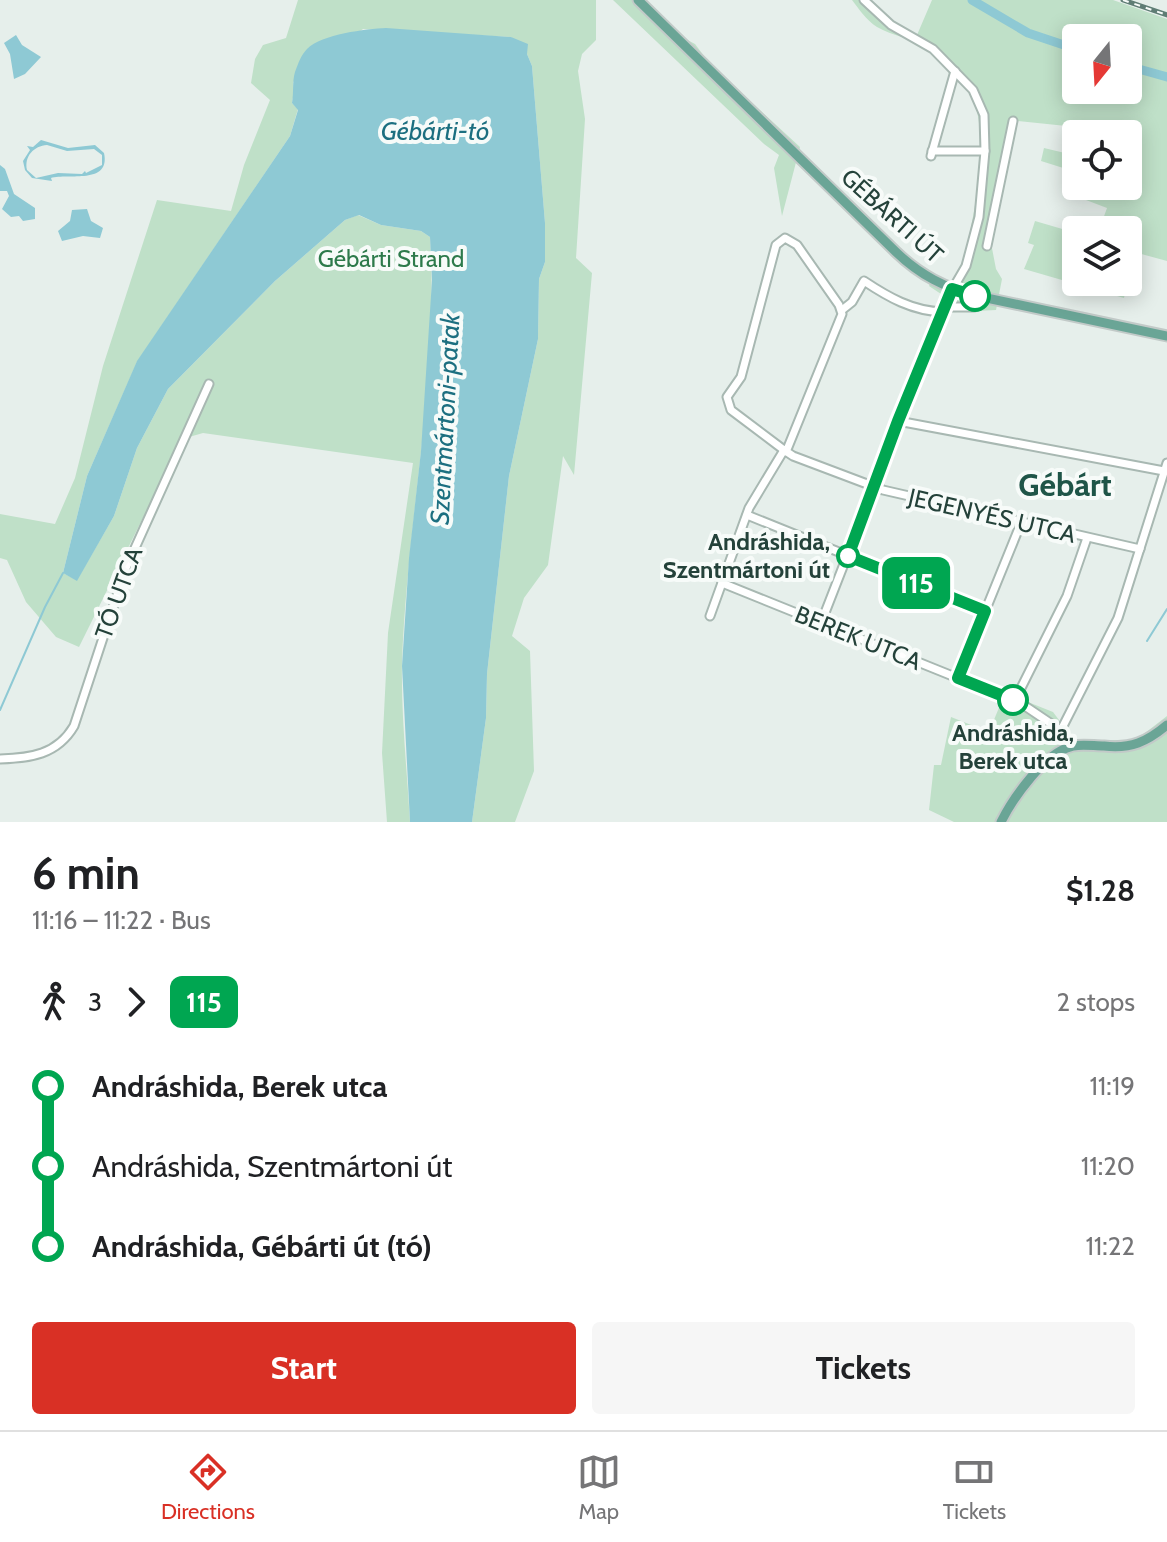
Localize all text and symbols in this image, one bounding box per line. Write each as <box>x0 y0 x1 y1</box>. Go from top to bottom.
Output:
north arrow <box>1062 24 1142 104</box>
map controls <box>1062 24 1142 296</box>
water label: Gébárti-tó <box>381 115 489 147</box>
button: locate <box>1062 120 1142 200</box>
street label: GÉBÁRTI ÚT <box>835 162 949 269</box>
button: layers <box>1062 216 1142 296</box>
park label: Gébárti Strand <box>318 244 464 273</box>
unlabelled marker <box>960 281 990 311</box>
water label: Szentmártoni-patak <box>423 312 467 526</box>
district label: Gébárt <box>1018 465 1112 504</box>
street label: JEGENYÉS UTCA <box>905 482 1079 549</box>
place label: Andráshida, Szentmártoni út <box>663 527 830 584</box>
street label: TÓ UTCA <box>89 543 149 643</box>
marker: Andráshida, Szentmártoni út <box>837 545 859 567</box>
line badge: 115 <box>870 557 962 609</box>
text: 115 <box>898 566 934 600</box>
street label: BEREK UTCA <box>791 599 926 676</box>
marker: Andráshida, Berek utca <box>998 685 1028 715</box>
place label: Andráshida, Berek utca <box>952 718 1074 775</box>
text: 6 min <box>32 847 140 900</box>
text: $1.28 <box>1066 872 1135 909</box>
text: 11:16 – 11:22 · Bus <box>32 904 211 936</box>
icon: walk <box>32 980 76 1024</box>
icon: forward <box>114 980 158 1024</box>
text: 115 <box>186 985 222 1019</box>
text: 3 <box>88 986 102 1018</box>
text: 2 stops <box>1057 986 1135 1018</box>
text: Andráshida, Berek utca <box>92 1068 387 1105</box>
text: 11:19 <box>1089 1070 1135 1102</box>
text: Andráshida, Szentmártoni út <box>92 1148 452 1185</box>
text: 11:20 <box>1081 1150 1135 1182</box>
text: Andráshida, Gébárti út (tó) <box>92 1228 432 1265</box>
text: 11:22 <box>1085 1230 1135 1262</box>
button: Start <box>32 1322 576 1414</box>
button: Tickets <box>592 1322 1135 1414</box>
tab: Directions <box>161 1450 255 1525</box>
tab: Map <box>577 1450 621 1525</box>
tab: Tickets <box>943 1450 1006 1525</box>

